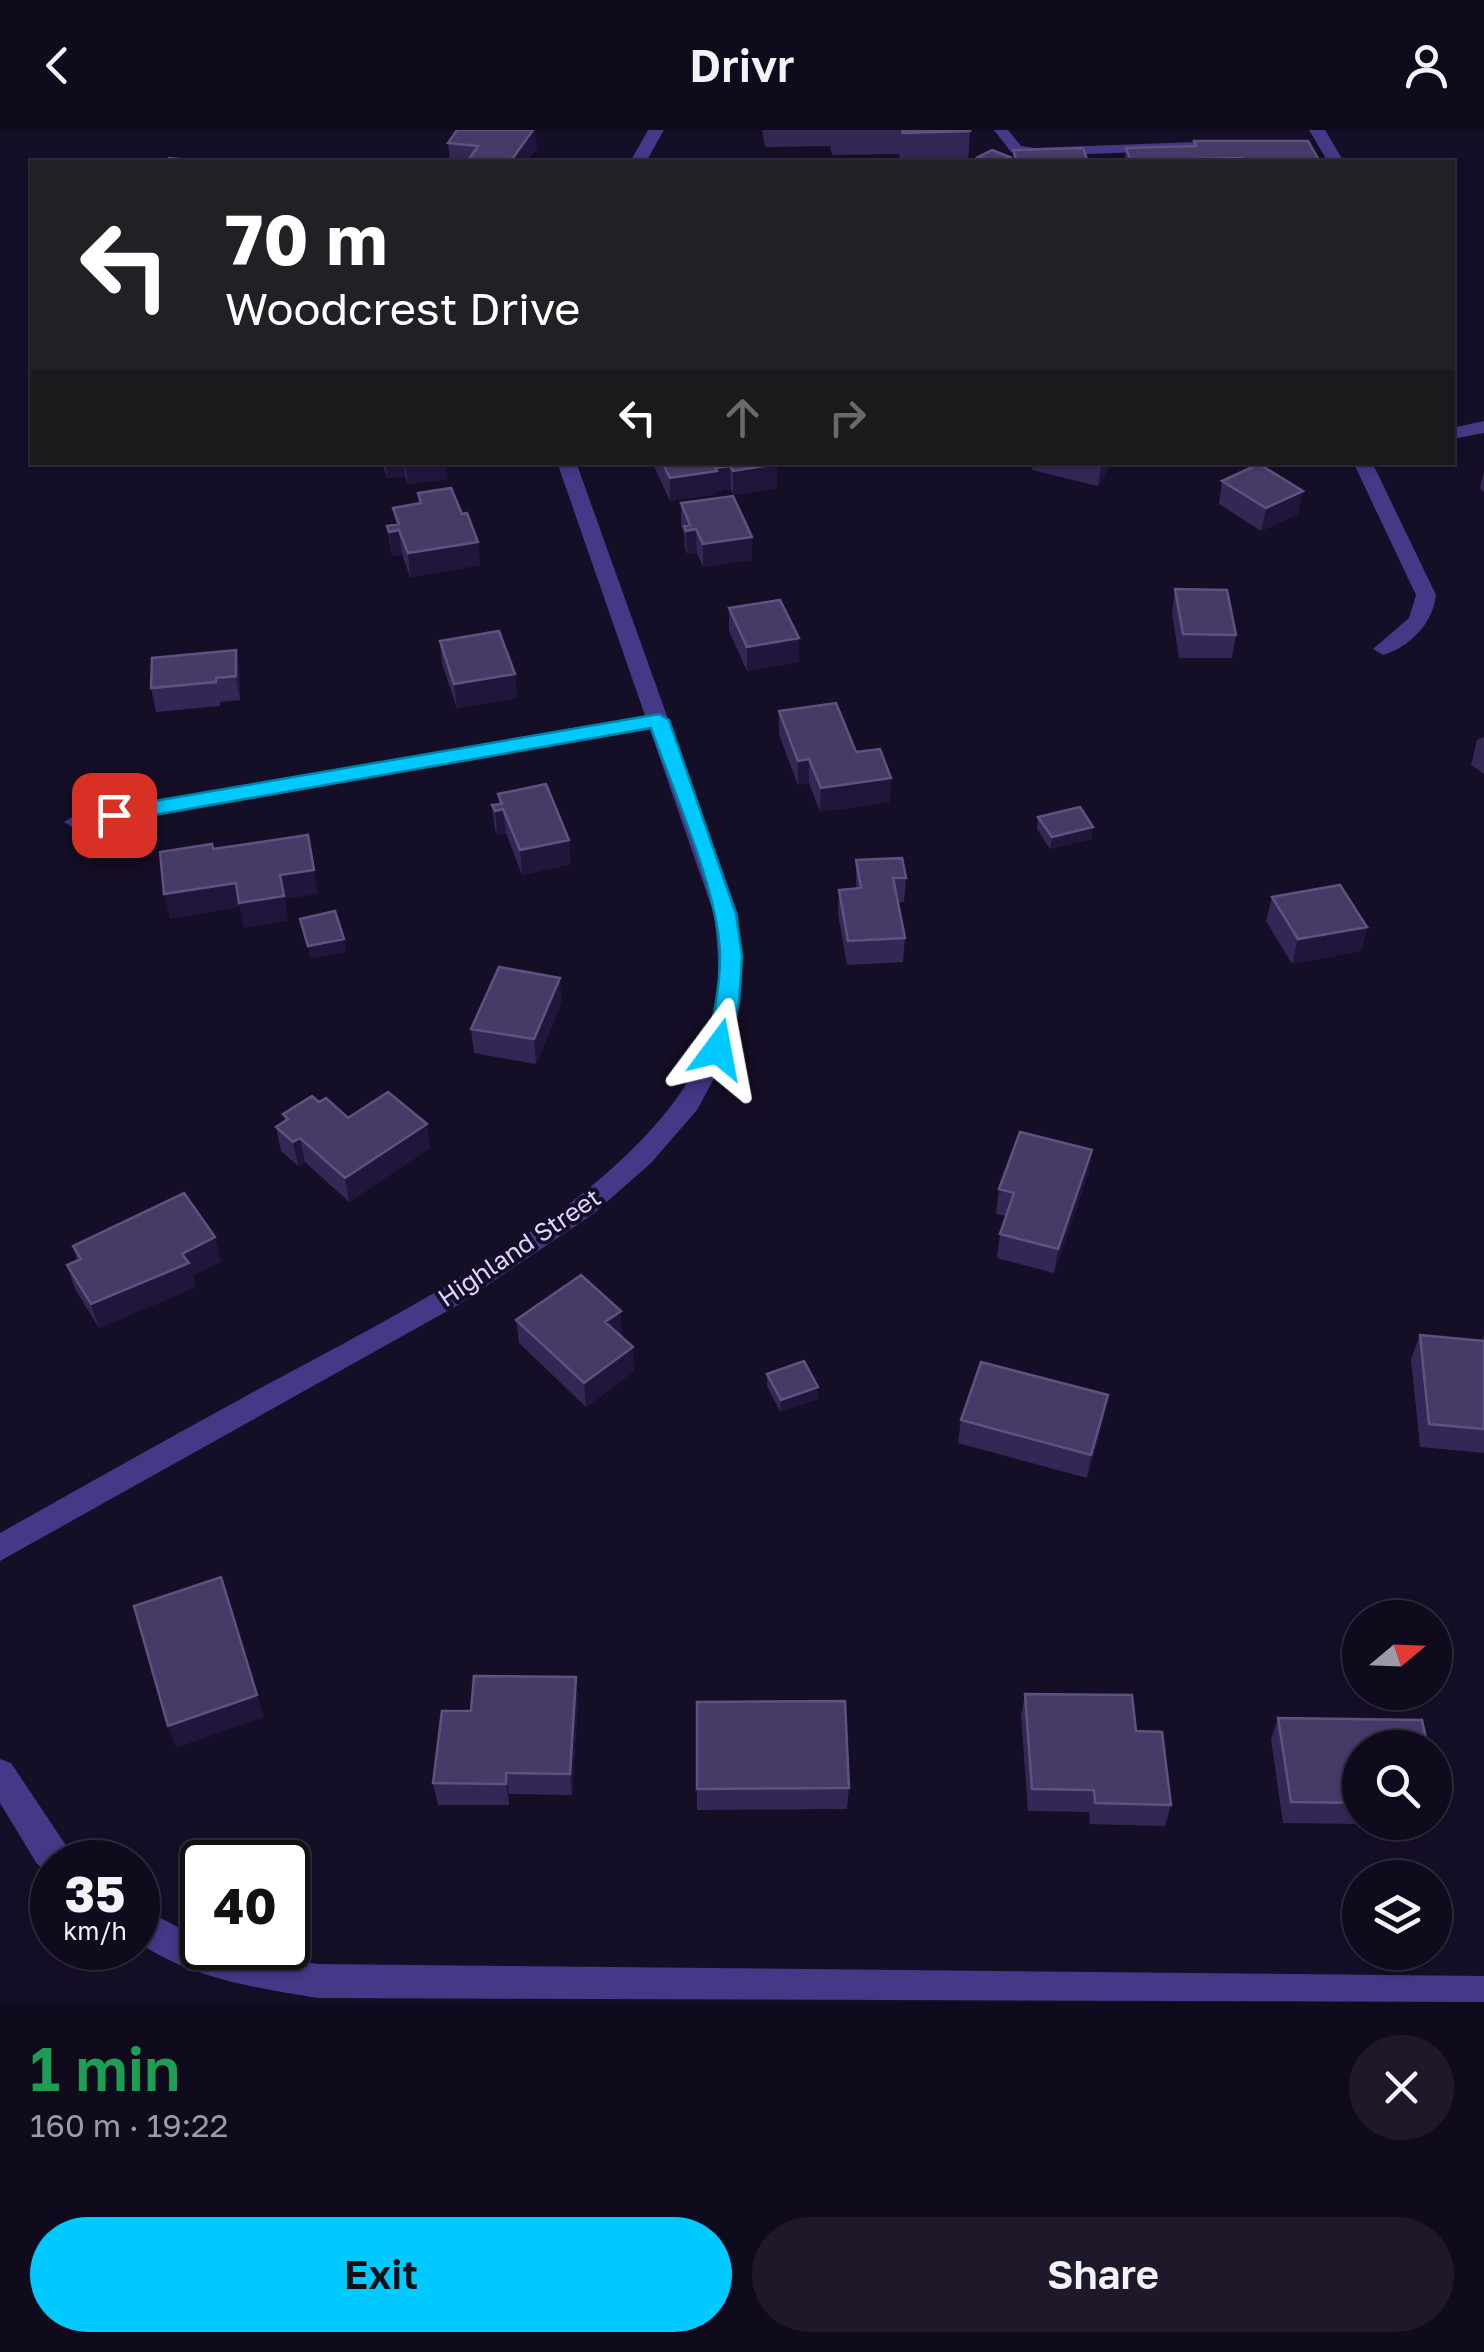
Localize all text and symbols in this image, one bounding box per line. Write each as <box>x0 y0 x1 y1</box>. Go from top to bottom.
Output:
icon: back <box>30 38 85 93</box>
text: Drivr <box>689 38 795 92</box>
icon: person <box>1399 38 1454 93</box>
text: 70 m <box>225 196 387 280</box>
icon: left <box>60 200 190 330</box>
text: Woodcrest Drive <box>225 281 580 335</box>
icon: left <box>610 390 665 445</box>
icon: ahead <box>715 390 770 445</box>
icon: right <box>820 390 875 445</box>
pin <box>72 773 157 858</box>
icon: arrive <box>87 788 142 843</box>
position arrow <box>666 997 770 1101</box>
street label: Highland Street <box>432 1181 606 1313</box>
north arrow <box>1342 1600 1452 1710</box>
map controls <box>1342 1600 1452 1970</box>
button: search <box>1342 1730 1452 1840</box>
speed limit sign: 40 <box>180 1840 310 1970</box>
button: layers <box>1342 1860 1452 1970</box>
text: 35 <box>64 1863 125 1923</box>
text: km/h <box>63 1915 127 1946</box>
text: 1 min <box>30 2032 180 2104</box>
button: close <box>1349 2035 1454 2140</box>
text: 160 m · 19:22 <box>30 2106 228 2144</box>
button: Exit <box>30 2217 732 2332</box>
button: Share <box>752 2217 1454 2332</box>

